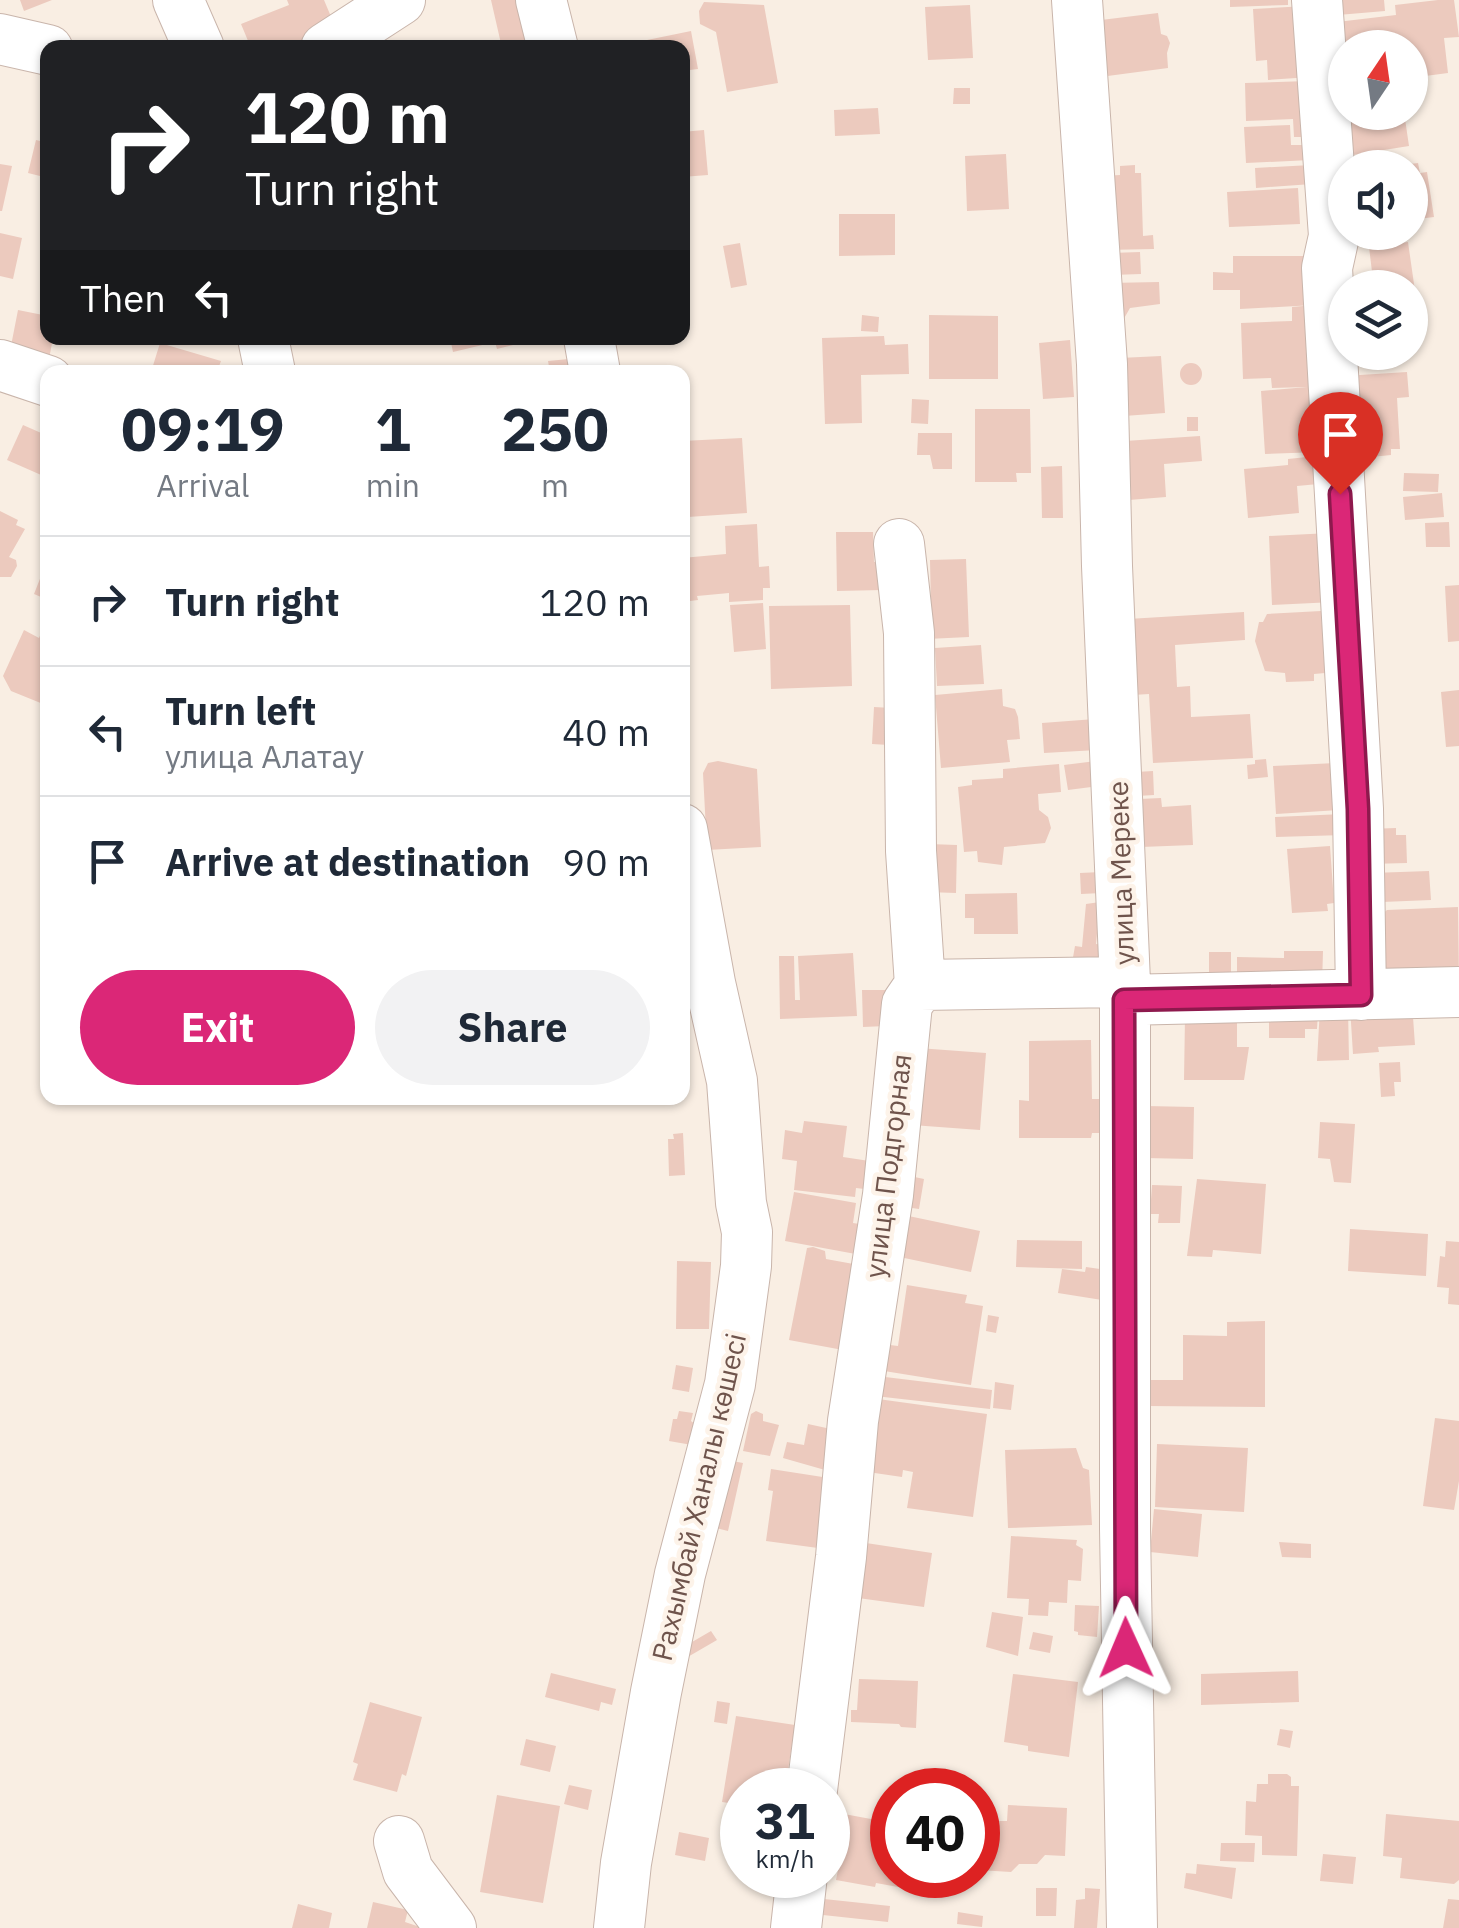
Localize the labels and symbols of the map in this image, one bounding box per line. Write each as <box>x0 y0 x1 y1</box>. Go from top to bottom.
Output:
north arrow <box>1328 30 1428 130</box>
pin <box>1298 392 1383 495</box>
street label: улица Мереке <box>1099 780 1142 966</box>
street label: улица Подгорная <box>855 1052 920 1280</box>
street label: Рахымбай Ханалы көшесі <box>643 1329 754 1664</box>
position arrow <box>1074 1596 1178 1700</box>
speed limit sign: 40 <box>870 1768 1000 1898</box>

